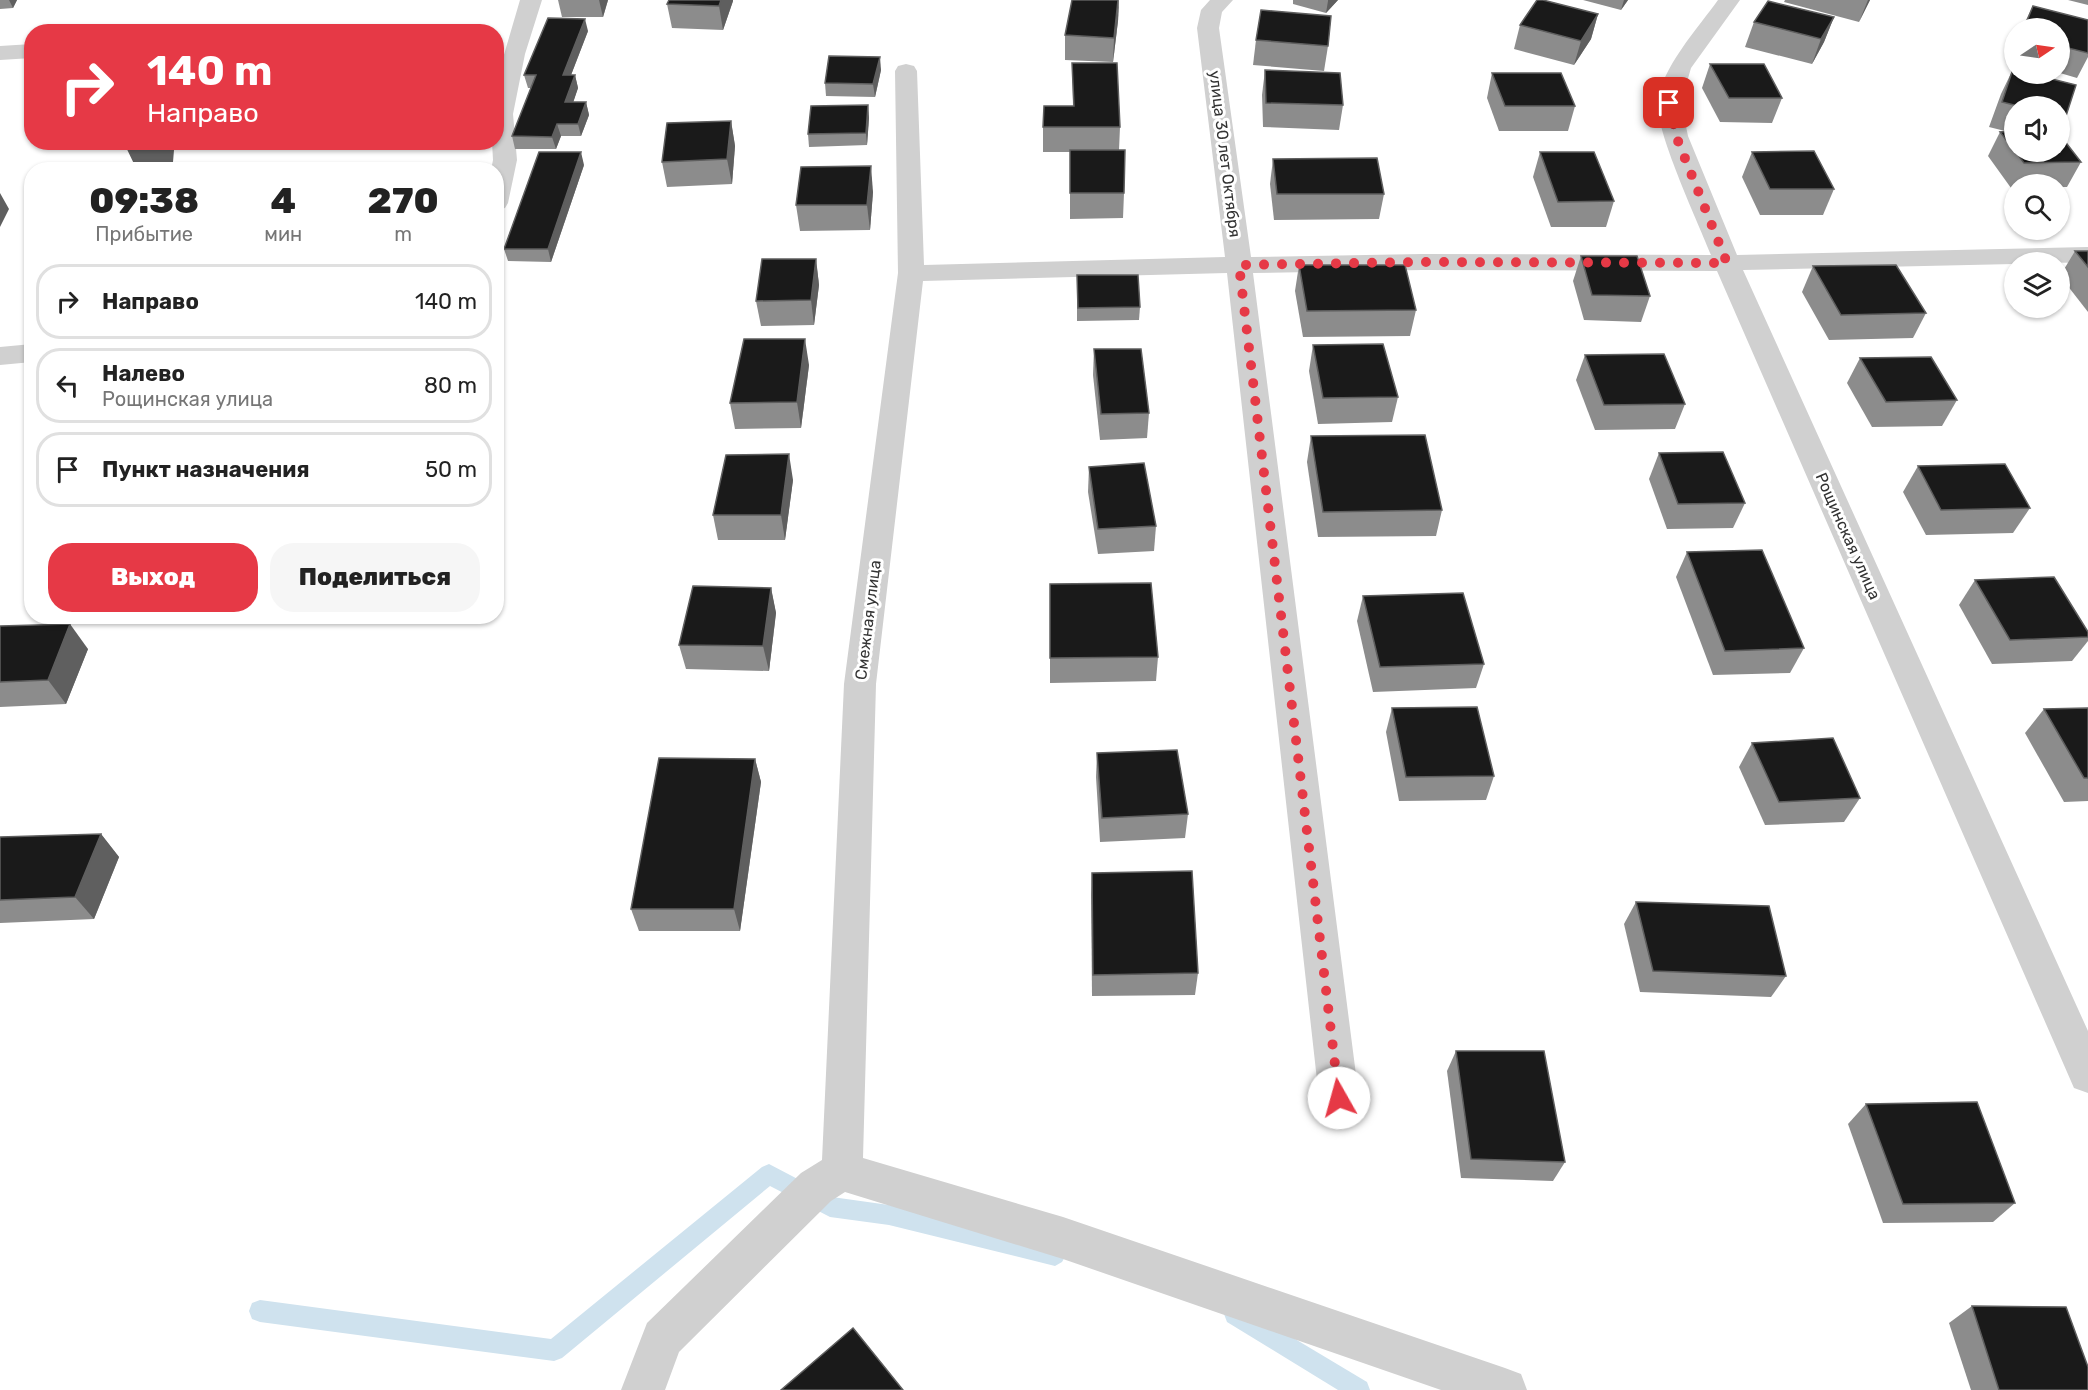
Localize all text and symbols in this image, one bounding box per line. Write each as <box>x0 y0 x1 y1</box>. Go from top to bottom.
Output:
north arrow <box>2004 18 2070 84</box>
map controls <box>2004 18 2070 318</box>
text: 140 m <box>147 46 273 96</box>
icon: right <box>48 48 126 126</box>
street label: улица 30 лет Октября <box>1205 70 1245 238</box>
pin <box>1643 77 1694 128</box>
icon: arrive <box>1652 86 1685 119</box>
button: sound <box>2004 96 2070 162</box>
text: Направо <box>147 97 259 129</box>
button: search <box>2004 174 2070 240</box>
text: 09:38 <box>89 179 199 222</box>
text: 4 <box>270 179 296 222</box>
text: 270 <box>368 179 439 222</box>
text: Прибытие <box>95 222 193 246</box>
text: мин <box>264 222 302 246</box>
text: m <box>394 222 412 246</box>
button: layers <box>2004 252 2070 318</box>
icon: right <box>51 285 84 318</box>
text: Направо <box>102 288 199 315</box>
text: 140 m <box>415 288 477 315</box>
text: Налево <box>102 360 185 387</box>
icon: left <box>51 369 84 402</box>
text: 80 m <box>424 372 477 399</box>
text: Рощинская улица <box>102 387 273 411</box>
icon: arrive <box>51 453 84 486</box>
text: Пункт назначения <box>102 456 310 483</box>
text: 50 m <box>425 456 477 483</box>
street label: Рощинская улица <box>1811 470 1885 602</box>
button: Выход <box>48 543 258 612</box>
button: Поделиться <box>270 543 480 612</box>
street label: Смежная улица <box>851 559 885 681</box>
position arrow <box>1307 1066 1371 1130</box>

